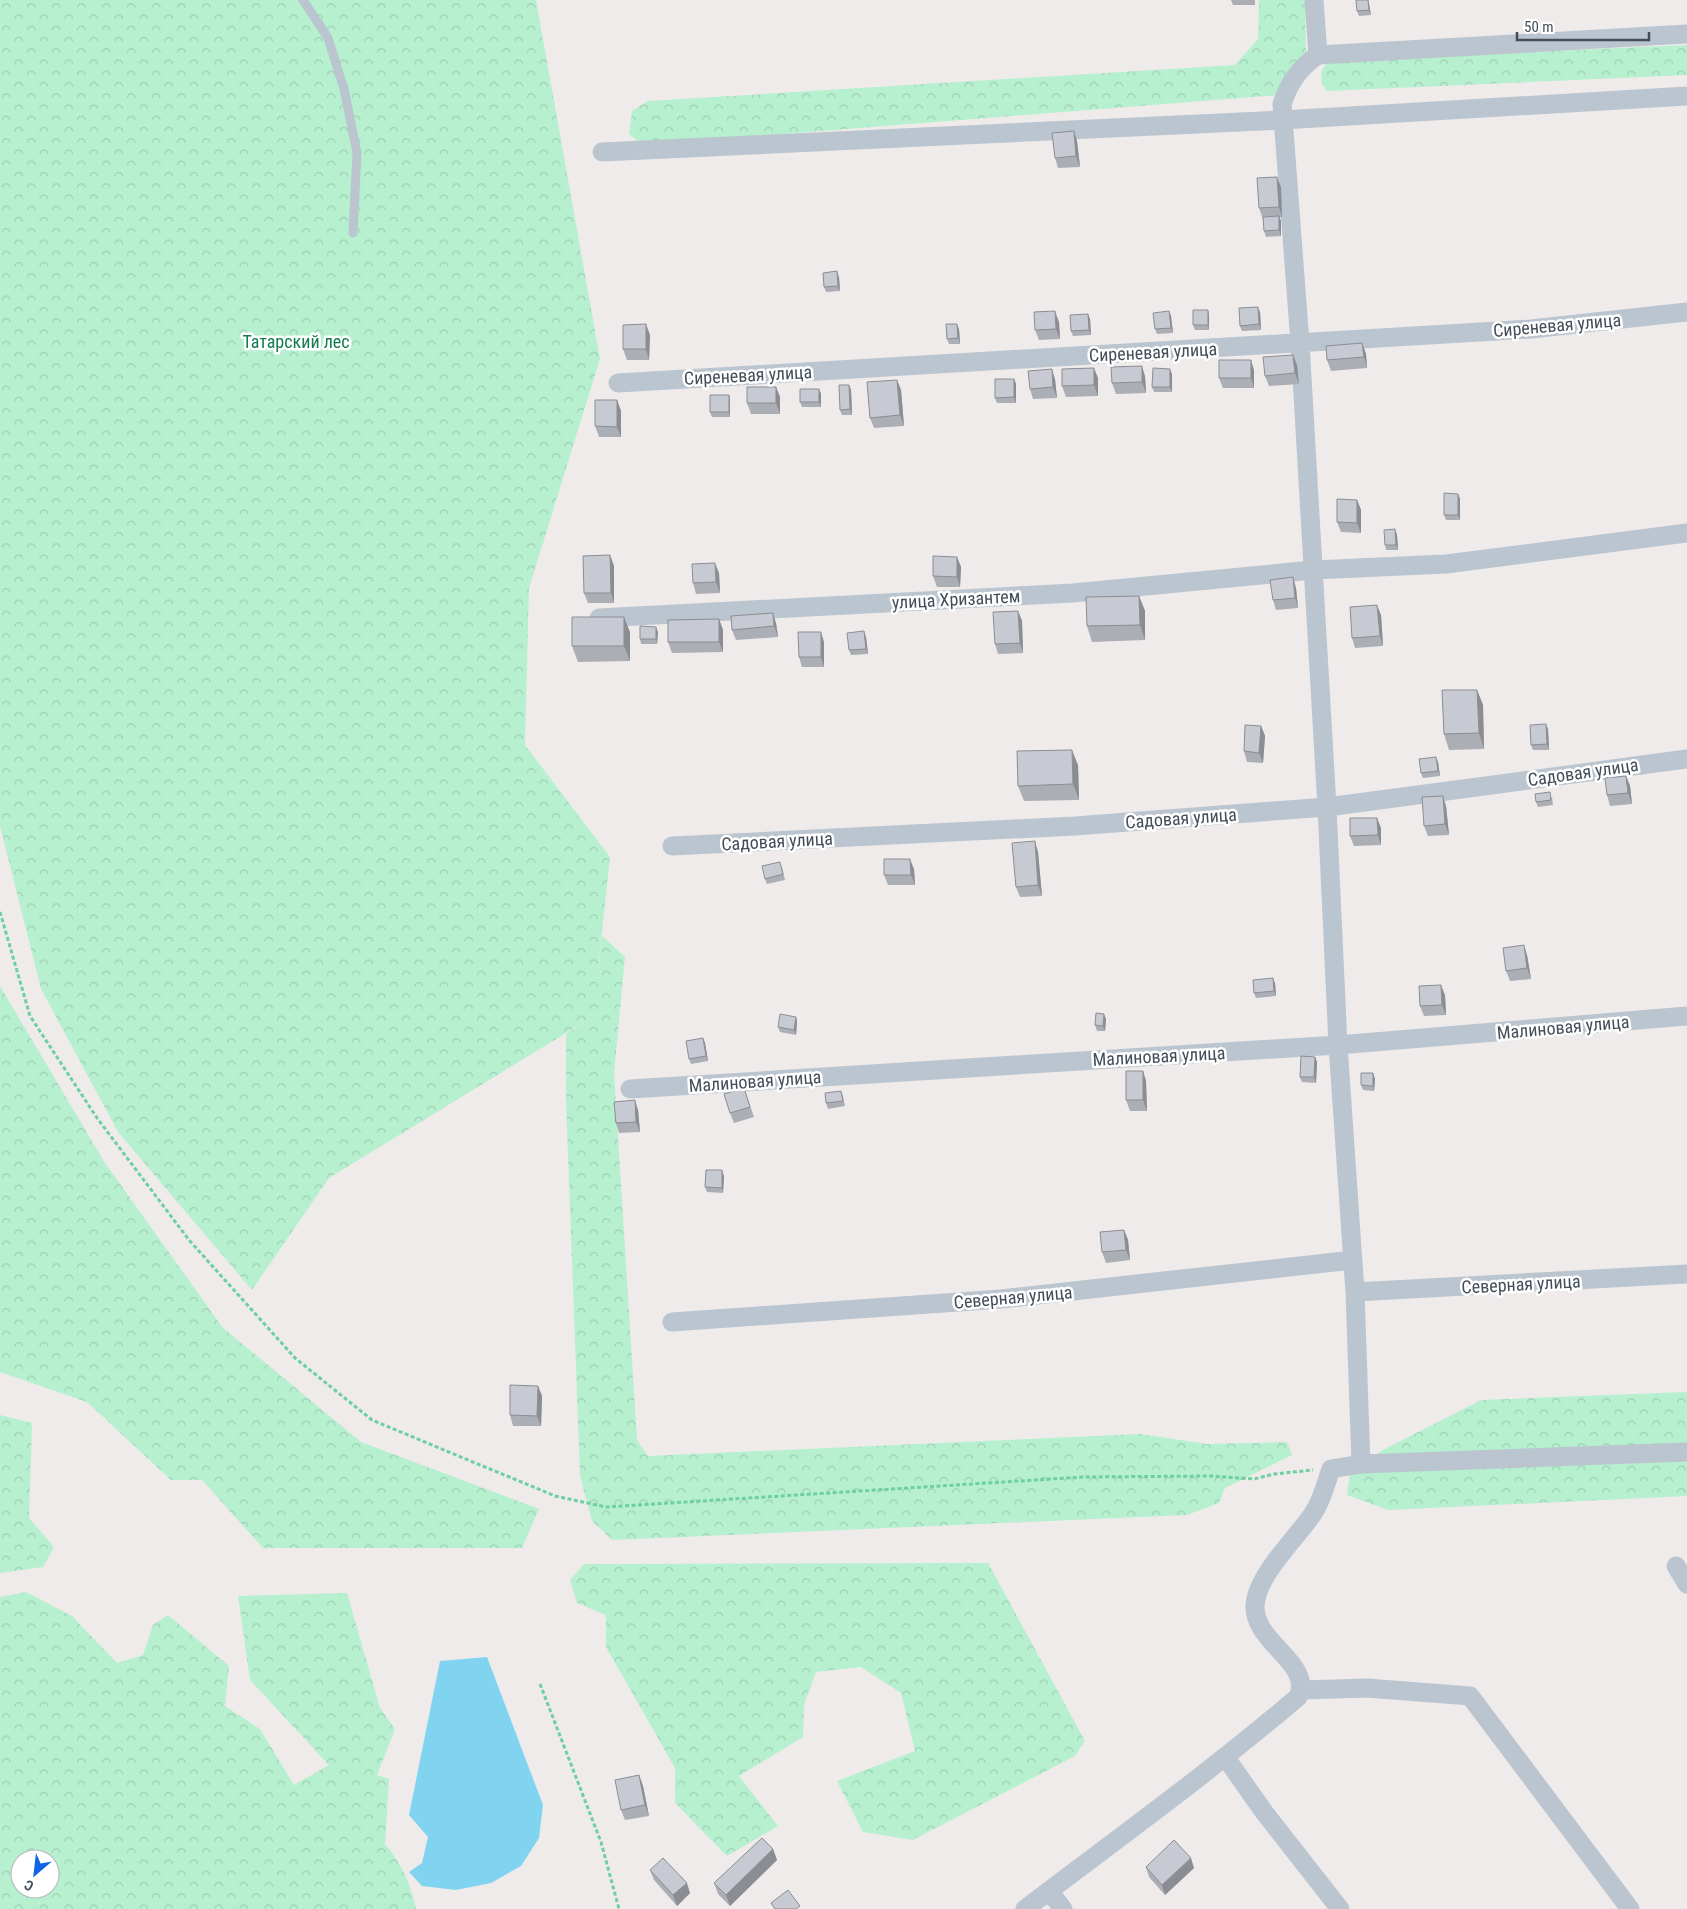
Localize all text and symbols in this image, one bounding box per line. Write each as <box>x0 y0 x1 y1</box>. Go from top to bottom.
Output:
scale bar <box>1517 10 1650 42</box>
text: 50 m <box>1524 18 1554 36</box>
street label: Сиреневая улица <box>1492 309 1622 341</box>
park label: Татарский лес <box>242 331 350 352</box>
street label: Сиреневая улица <box>1088 338 1218 366</box>
street label: Сиреневая улица <box>683 361 813 389</box>
street label: улица Хризантем <box>891 585 1021 613</box>
street label: Садовая улица <box>1526 754 1640 790</box>
street label: Садовая улица <box>1125 804 1237 832</box>
street label: Садовая улица <box>721 828 833 854</box>
street label: Малиновая улица <box>1496 1011 1630 1043</box>
street label: Малиновая улица <box>1092 1042 1226 1070</box>
street label: Малиновая улица <box>688 1066 822 1096</box>
street label: Северная улица <box>1461 1270 1581 1298</box>
street label: Северная улица <box>953 1281 1073 1313</box>
north arrow <box>10 1849 60 1899</box>
text: С <box>22 1877 36 1894</box>

